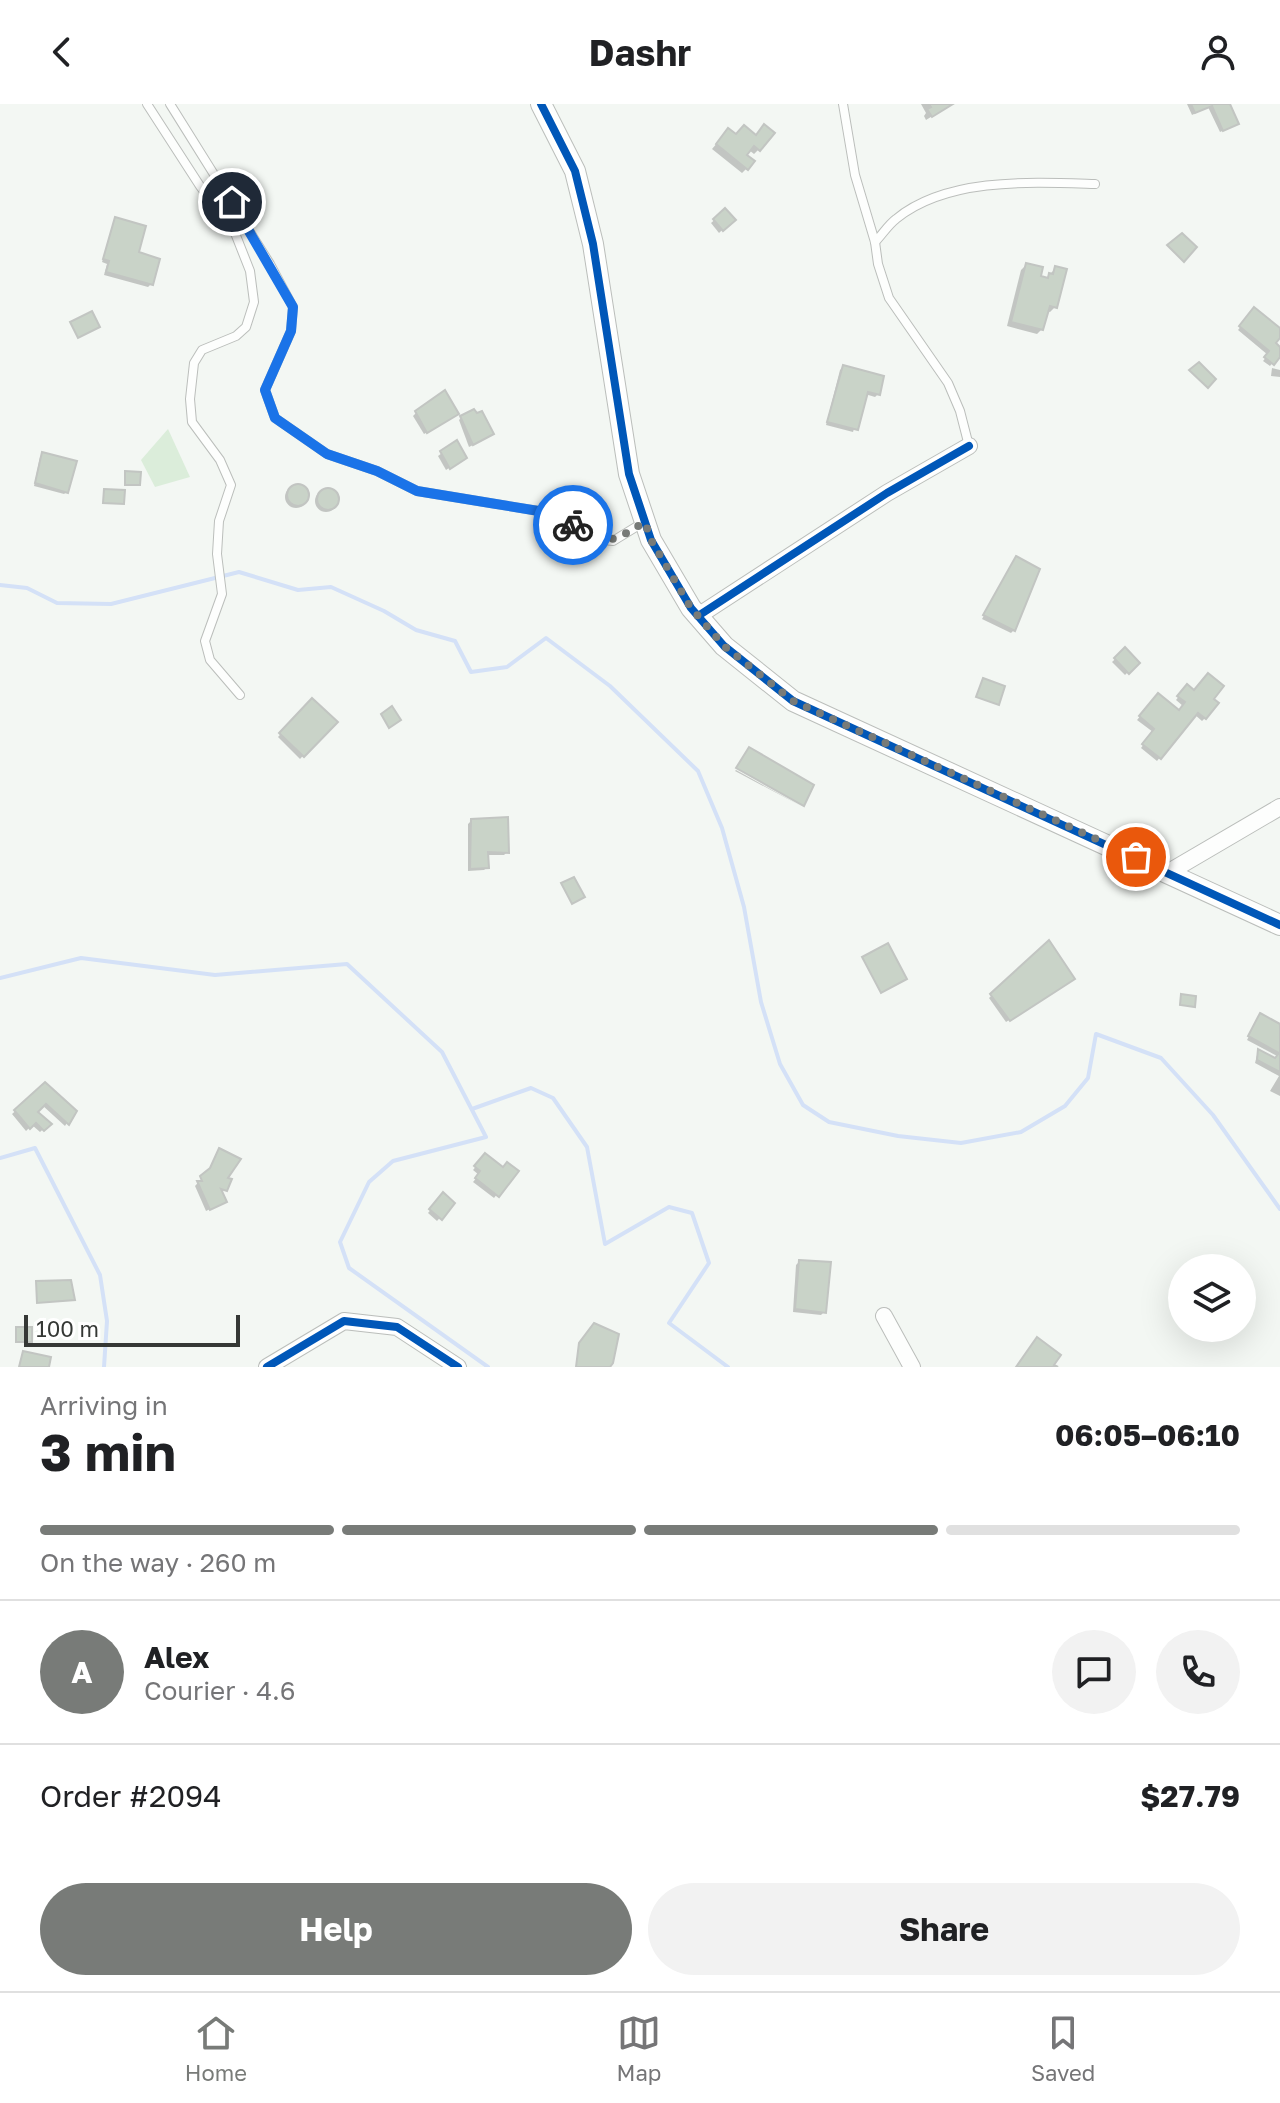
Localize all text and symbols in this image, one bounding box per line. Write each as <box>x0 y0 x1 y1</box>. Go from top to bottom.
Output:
icon: back <box>40 30 84 74</box>
icon: person <box>1196 30 1240 74</box>
text: Dashr <box>589 31 691 74</box>
pin <box>198 168 266 236</box>
icon: home <box>210 180 254 224</box>
courier <box>533 485 613 565</box>
icon: bike <box>551 503 595 547</box>
pin <box>1102 823 1170 891</box>
icon: bag <box>1114 835 1158 879</box>
map controls <box>1168 1254 1256 1342</box>
button: layers <box>1168 1254 1256 1342</box>
scale bar <box>24 1311 240 1347</box>
text: 100 m <box>36 1315 99 1342</box>
text: Arriving in <box>40 1390 168 1421</box>
text: 06:05–06:10 <box>1055 1417 1240 1453</box>
text: 3 min <box>40 1420 176 1482</box>
text: On the way · 260 m <box>40 1547 276 1578</box>
button: chat <box>1052 1630 1136 1714</box>
button: phone <box>1156 1630 1240 1714</box>
text: Alex <box>144 1639 209 1675</box>
text: A <box>71 1654 93 1690</box>
text: Courier · 4.6 <box>144 1675 296 1706</box>
text: Order #2094 <box>40 1778 222 1814</box>
text: $27.79 <box>1140 1778 1240 1814</box>
button: Help <box>40 1883 632 1975</box>
button: Share <box>648 1883 1240 1975</box>
tab: Home <box>185 2011 247 2086</box>
tab: Map <box>617 2011 661 2086</box>
tab: Saved <box>1031 2011 1095 2086</box>

